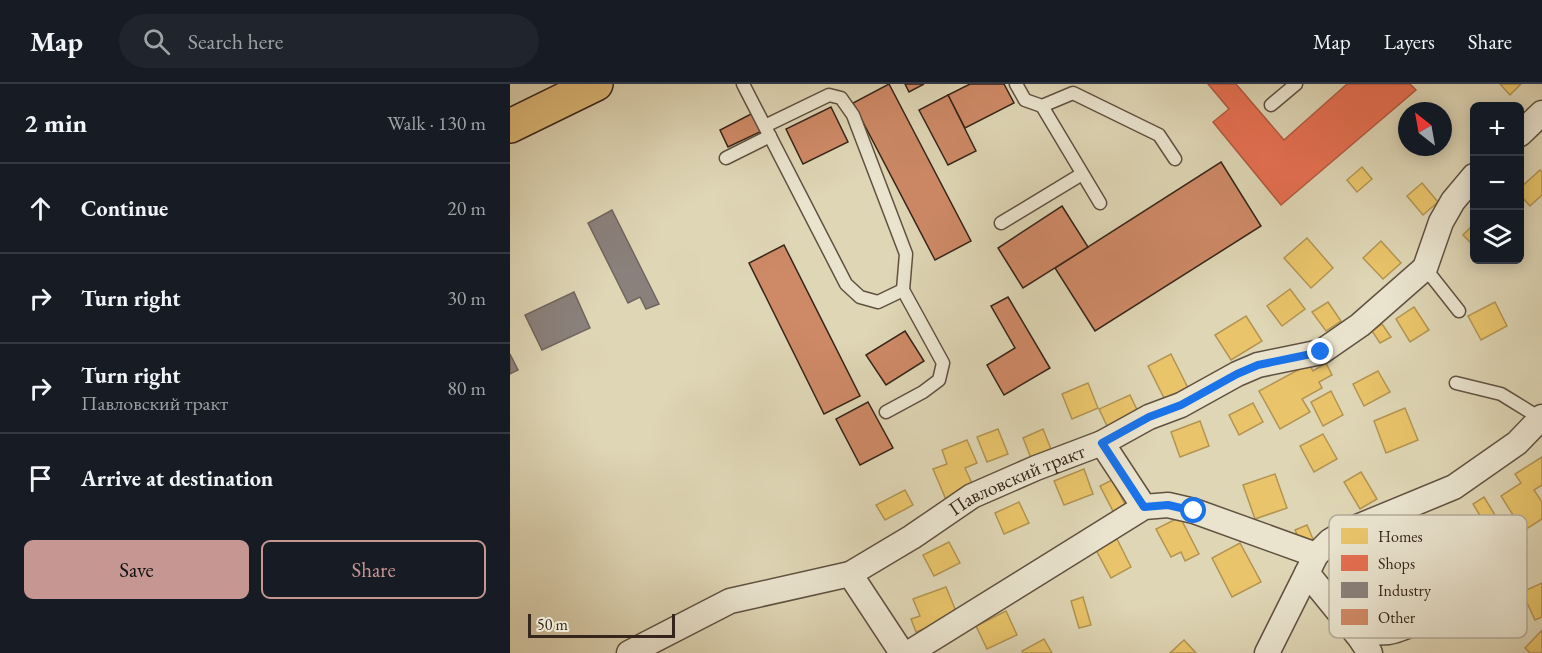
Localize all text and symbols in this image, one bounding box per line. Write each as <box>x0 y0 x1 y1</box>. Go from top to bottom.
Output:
search box <box>119 14 539 68</box>
text: Map <box>30 23 83 59</box>
icon: search <box>140 25 173 58</box>
text: Search here <box>188 27 283 56</box>
text: Map <box>1313 28 1351 55</box>
text: Layers <box>1384 28 1435 55</box>
text: Share <box>1468 28 1512 55</box>
north arrow <box>1398 102 1452 156</box>
map controls <box>1470 102 1524 264</box>
button: + <box>1470 102 1524 156</box>
text: 2 min <box>24 106 87 140</box>
text: Walk · 130 m <box>387 110 486 136</box>
button: − <box>1470 156 1524 210</box>
icon: ahead <box>24 192 57 225</box>
text: Continue <box>81 194 168 223</box>
text: 20 m <box>447 195 486 221</box>
button: layers <box>1470 210 1524 264</box>
icon: right <box>24 282 57 315</box>
text: Turn right <box>81 284 180 313</box>
text: 30 m <box>447 285 486 311</box>
route end <box>1307 338 1333 364</box>
text: Turn right <box>81 361 180 390</box>
icon: right <box>24 372 57 405</box>
text: 80 m <box>447 375 486 401</box>
text: Павловский тракт <box>81 390 228 416</box>
street label: Павловский тракт <box>943 438 1089 521</box>
icon: arrive <box>24 462 57 495</box>
text: Arrive at destination <box>81 464 273 493</box>
route start <box>1180 497 1206 523</box>
legend <box>1329 515 1527 638</box>
text: Homes <box>1378 526 1423 547</box>
button: Save <box>24 540 249 599</box>
button: Share <box>261 540 486 599</box>
text: Shops <box>1378 553 1415 574</box>
text: Industry <box>1378 580 1432 601</box>
text: Other <box>1378 607 1416 628</box>
scale bar <box>528 611 675 638</box>
text: 50 m <box>537 614 568 635</box>

